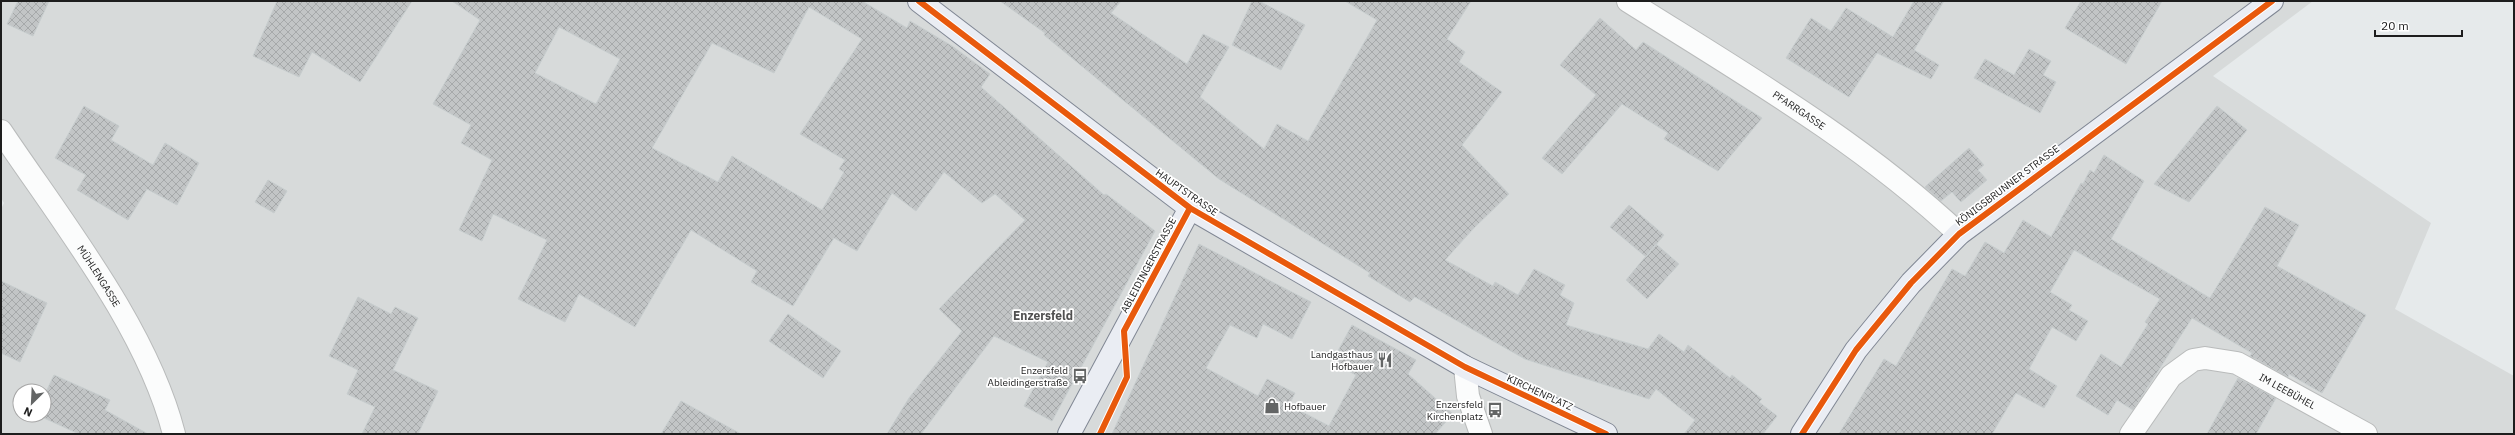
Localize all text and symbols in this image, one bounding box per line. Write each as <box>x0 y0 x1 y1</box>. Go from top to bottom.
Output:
scale bar <box>2375 12 2462 38</box>
text: 20 m <box>2381 18 2409 33</box>
street label: PFARRGASSE <box>1770 88 1828 133</box>
street label: KÖNIGSBRUNNER STRASSE <box>1953 142 2062 229</box>
street label: HAUPTSTRASSE <box>1153 166 1221 219</box>
street label: ABLEIDINGERSTRASSE <box>1118 215 1179 315</box>
street label: MÜHLENGASSE <box>74 243 123 310</box>
district label: Enzersfeld <box>1013 308 1073 323</box>
place label: Landgasthaus Hofbauer <box>1311 348 1373 373</box>
restaurant icon: Landgasthaus Hofbauer <box>1376 351 1394 369</box>
place label: Enzersfeld Ableidingerstraße <box>988 364 1069 389</box>
bus stop icon: Enzersfeld Ableidingerstraße <box>1071 367 1089 385</box>
street label: KIRCHENPLATZ <box>1505 371 1575 414</box>
street label: IM LEEBÜHEL <box>2257 371 2318 412</box>
north arrow <box>12 383 52 423</box>
shop icon: Hofbauer <box>1263 397 1281 415</box>
place label: Enzersfeld Kirchenplatz <box>1427 398 1483 423</box>
place label: Hofbauer <box>1284 400 1326 413</box>
bus stop icon: Enzersfeld Kirchenplatz <box>1486 401 1504 419</box>
text: N <box>21 404 34 420</box>

